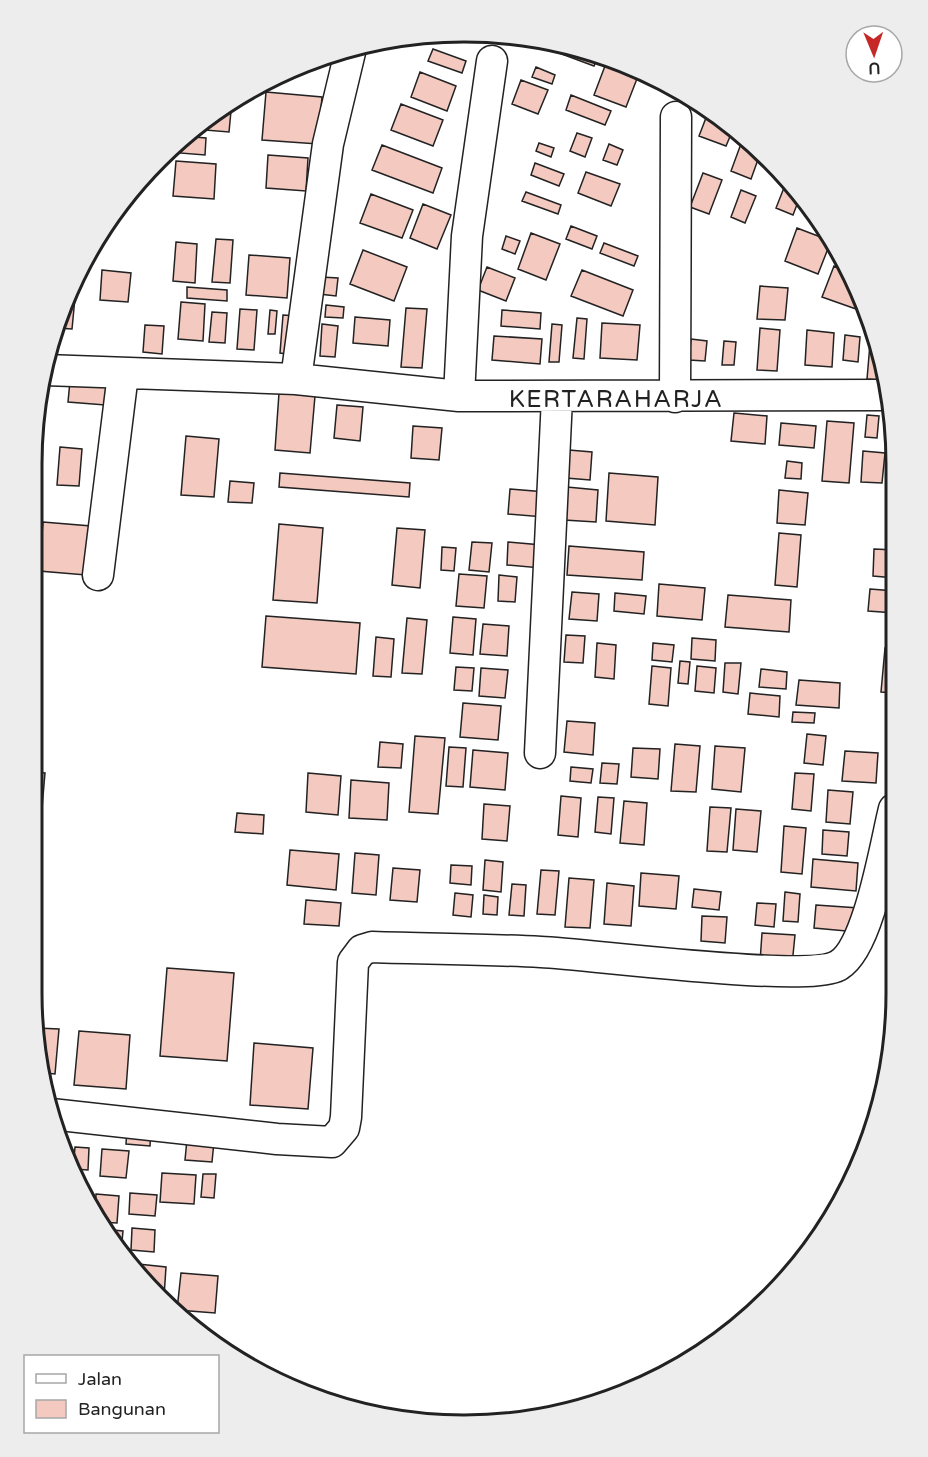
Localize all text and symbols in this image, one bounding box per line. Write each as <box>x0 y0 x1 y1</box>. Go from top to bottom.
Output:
north arrow <box>844 24 904 84</box>
text: U <box>868 58 881 78</box>
district label: KERTARAHARJA <box>509 385 723 414</box>
legend <box>24 1355 219 1433</box>
text: Jalan <box>78 1368 122 1390</box>
text: Bangunan <box>78 1398 166 1420</box>

